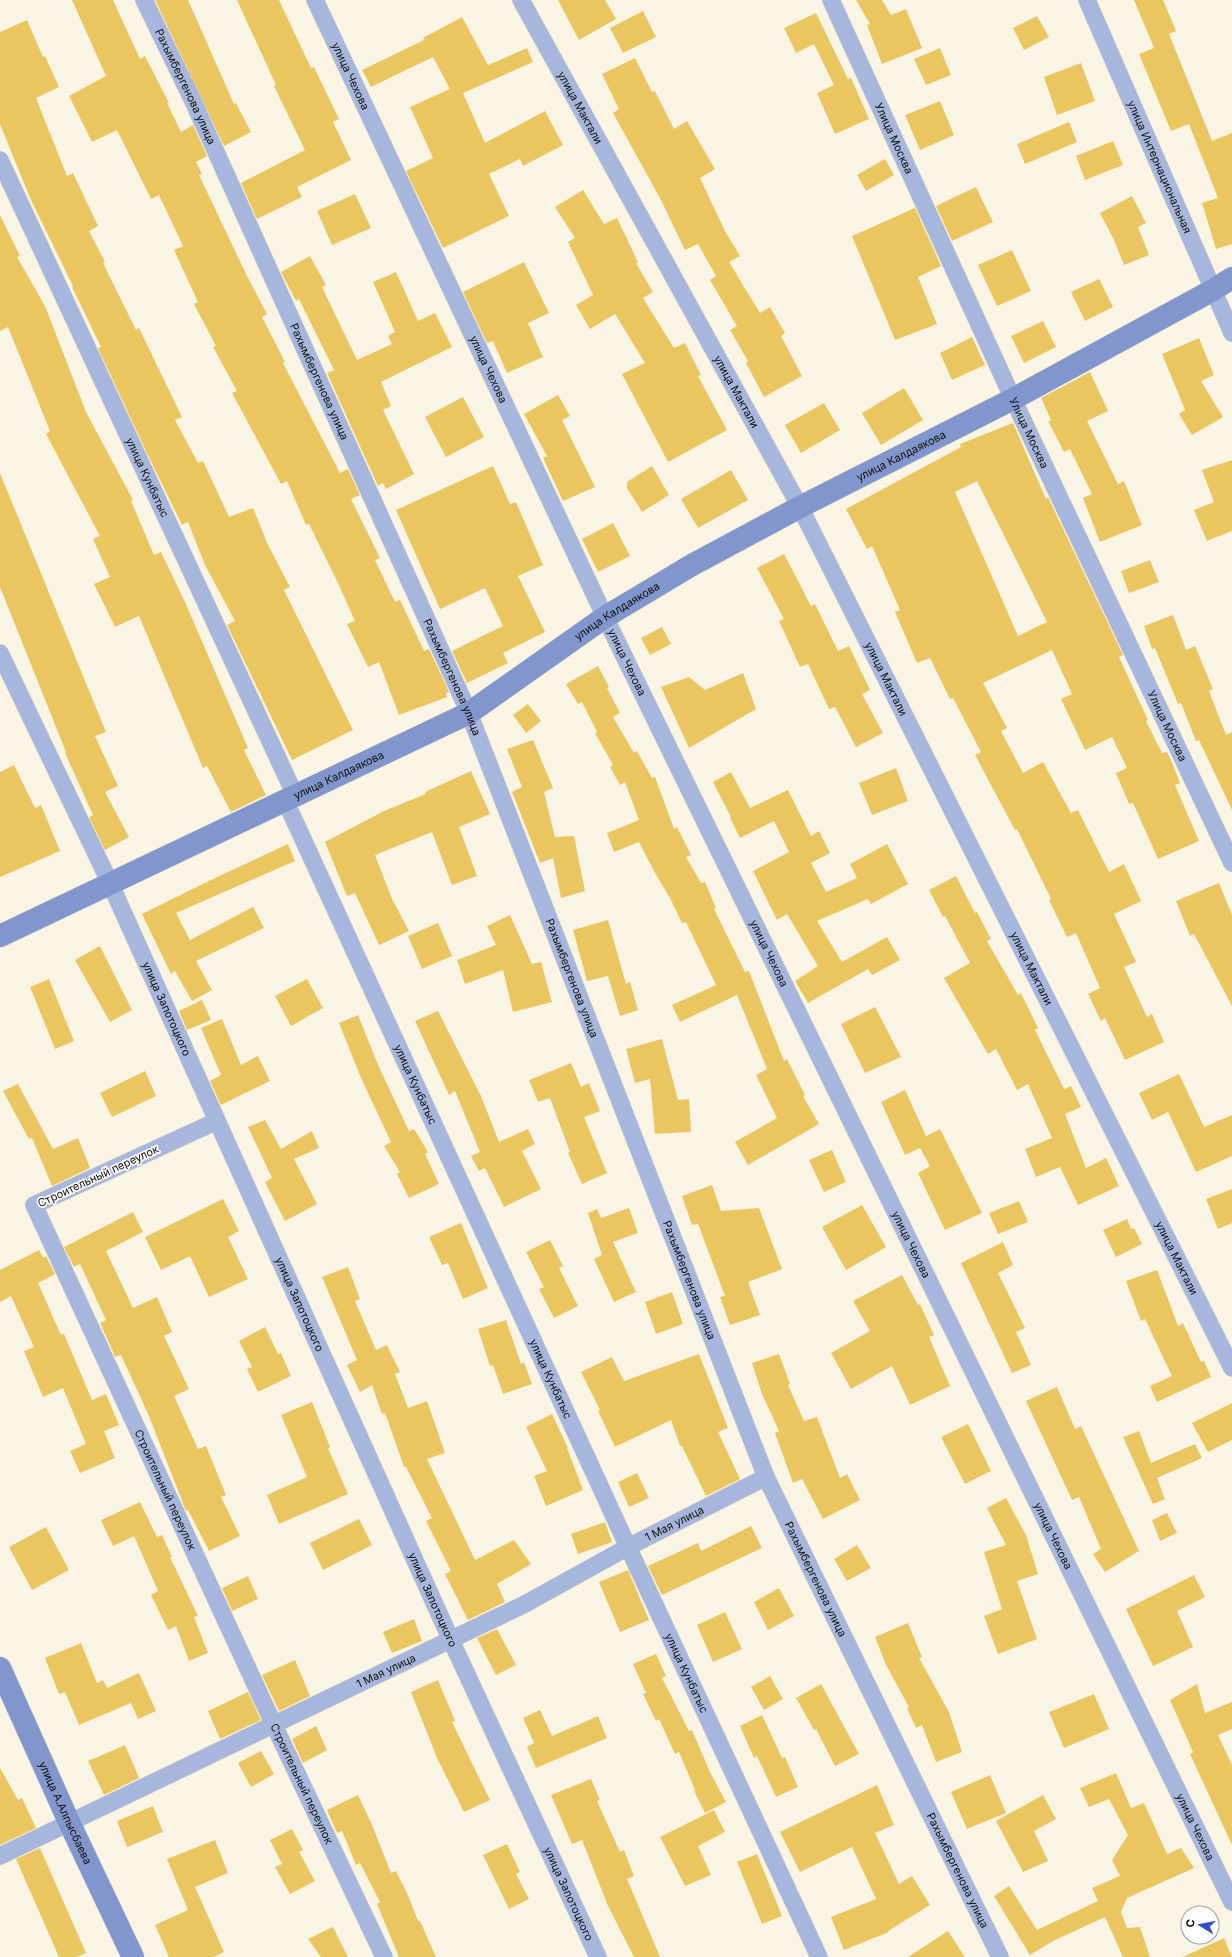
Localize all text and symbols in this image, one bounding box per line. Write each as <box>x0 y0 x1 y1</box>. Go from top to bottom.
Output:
street label: Рахымбергенова улица <box>152 26 219 147</box>
street label: улица Чехова <box>329 40 373 112</box>
street label: улица Мактали <box>555 69 606 146</box>
street label: улица Интернациональная <box>1125 98 1195 236</box>
street label: Улица Москва <box>872 100 916 176</box>
street label: Рахымбергенова улица <box>287 321 352 442</box>
street label: улица Чехова <box>467 333 510 405</box>
street label: улица Мактали <box>711 353 762 430</box>
street label: Улица Москва <box>1006 395 1052 471</box>
street label: улица Калдаякова <box>854 427 948 484</box>
street label: улица Кунбатыс <box>123 435 172 520</box>
street label: улица Калдаякова <box>572 579 662 643</box>
street label: Рахымбергенова улица <box>420 616 484 738</box>
street label: улица Чехова <box>605 626 649 698</box>
street label: улица Мактали <box>862 640 911 718</box>
street label: Улица Москва <box>1145 688 1190 764</box>
street label: улица Калдаякова <box>291 748 386 802</box>
street label: Рахымбергенова улица <box>543 917 601 1040</box>
street label: улица Чехова <box>747 917 791 989</box>
street label: улица Мактали <box>1007 929 1056 1008</box>
street label: улица Запотоцкого <box>139 959 194 1059</box>
street label: улица Кунбатыс <box>391 1042 440 1127</box>
street label: Строительный переулок <box>35 1142 161 1210</box>
street label: улица Чехова <box>889 1209 934 1280</box>
street label: Рахымбергенова улица <box>660 1219 719 1342</box>
street label: улица Мактали <box>1153 1219 1201 1297</box>
street label: улица Запотоцкого <box>272 1255 327 1354</box>
street label: улица Кунбатыс <box>526 1337 575 1421</box>
street label: Строительный переулок <box>131 1427 199 1553</box>
street label: улица Чехова <box>1031 1500 1076 1572</box>
street label: 1 Мая улица <box>643 1503 706 1544</box>
street label: Рахымбергенова улица <box>782 1519 850 1639</box>
street label: улица Запотоцкого <box>405 1550 460 1650</box>
street label: улица Кунбатыс <box>662 1631 711 1715</box>
street label: 1 Мая улица <box>354 1651 418 1691</box>
street label: Строительный переулок <box>267 1721 336 1846</box>
street label: улица А.Алпысбаева <box>36 1759 95 1867</box>
street label: улица Чехова <box>1173 1791 1218 1863</box>
street label: Рахымбергенова улица <box>924 1811 992 1930</box>
street label: улица Запотоцкого <box>541 1845 597 1943</box>
north arrow <box>1180 1905 1220 1945</box>
text: С <box>1183 1918 1198 1928</box>

